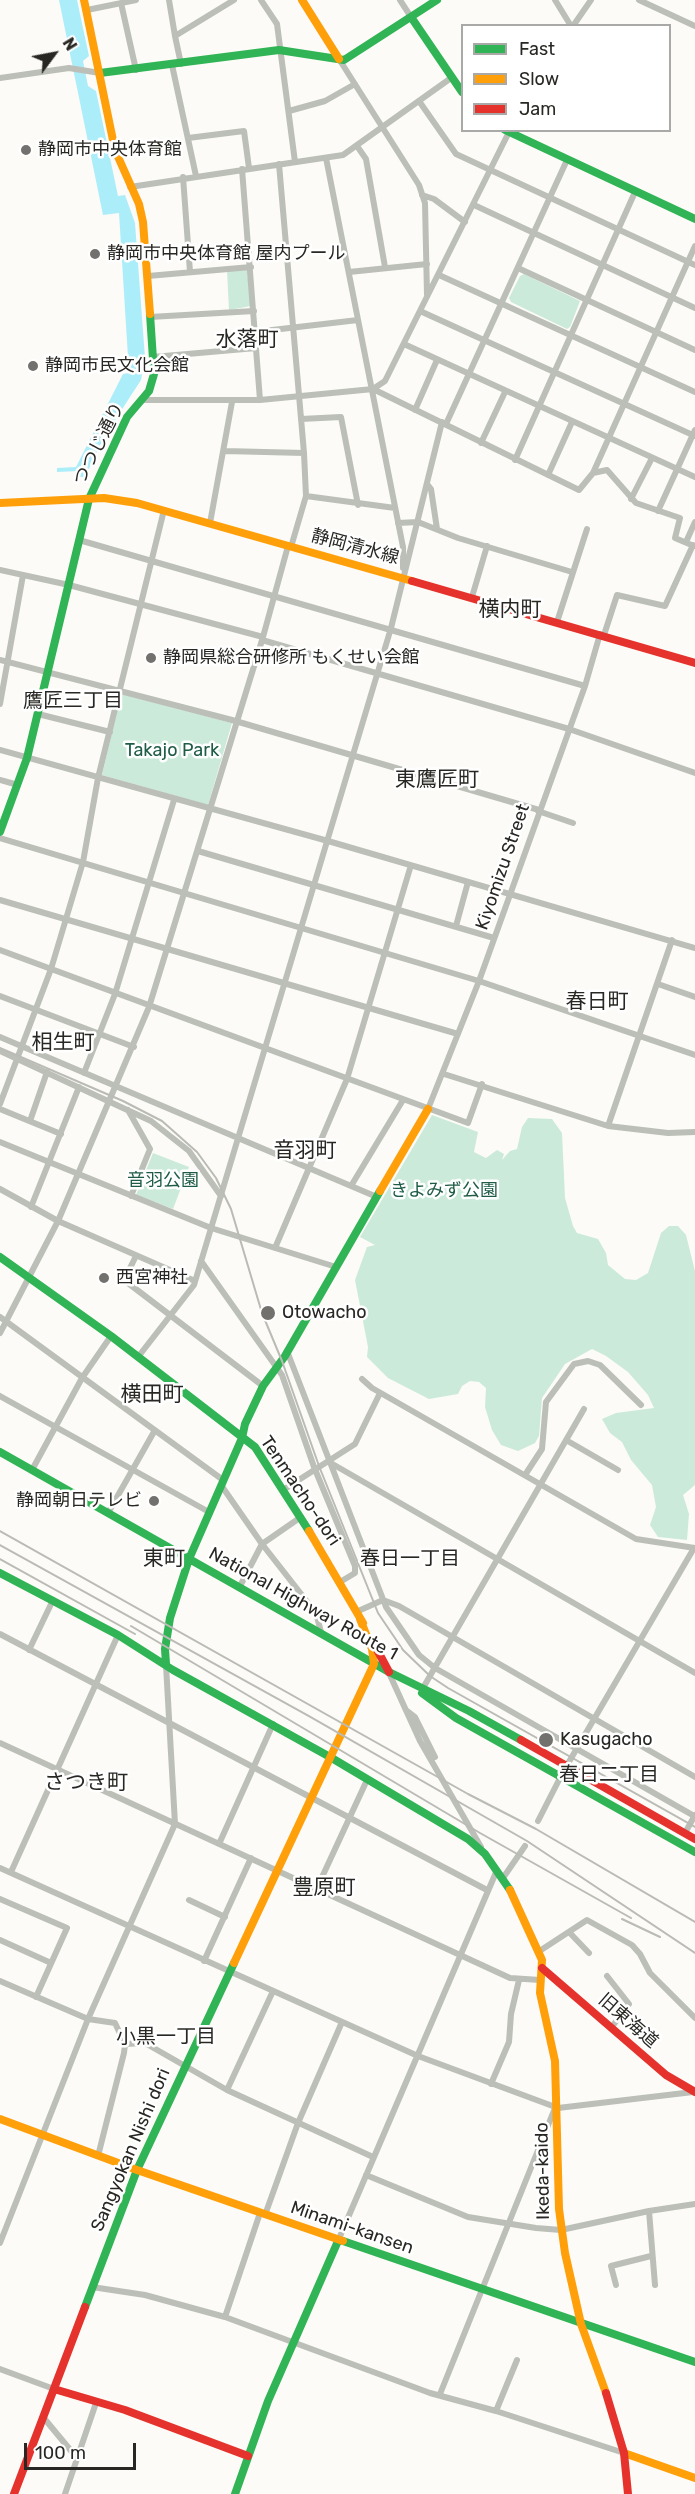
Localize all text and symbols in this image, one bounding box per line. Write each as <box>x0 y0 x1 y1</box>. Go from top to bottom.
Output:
north arrow <box>24 24 84 84</box>
legend <box>461 24 671 132</box>
text: N <box>59 34 81 54</box>
text: Fast <box>519 38 555 60</box>
text: Slow <box>519 68 559 90</box>
text: Jam <box>519 98 556 120</box>
place label: 静岡市中央体育館 <box>38 139 182 161</box>
marker: 静岡市中央体育館 <box>19 143 33 157</box>
place label: 静岡市中央体育館 屋内プール <box>107 243 345 265</box>
marker: 静岡市中央体育館 屋内プール <box>88 247 102 261</box>
district label: 水落町 <box>216 327 278 353</box>
place label: 静岡市民文化会館 <box>45 355 189 377</box>
marker: 静岡市民文化会館 <box>26 359 40 373</box>
street label: つつじ通り <box>69 399 129 489</box>
street label: 静岡清水線 <box>309 525 401 569</box>
district label: 横内町 <box>479 597 541 623</box>
place label: 静岡県総合研修所 もくせい会館 <box>163 647 419 669</box>
marker: 静岡県総合研修所 もくせい会館 <box>144 651 158 665</box>
district label: 鷹匠三丁目 <box>23 689 123 713</box>
park label: Takajo Park <box>125 740 219 762</box>
district label: 東鷹匠町 <box>395 767 479 793</box>
street label: Kiyomizu Street <box>471 801 535 933</box>
district label: 春日町 <box>566 989 628 1015</box>
district label: 相生町 <box>32 1030 94 1056</box>
district label: 音羽町 <box>274 1138 336 1164</box>
park label: 音羽公園 <box>127 1170 199 1192</box>
park label: きよみず公園 <box>390 1180 498 1202</box>
place label: 西宮神社 <box>116 1267 188 1289</box>
marker: 西宮神社 <box>97 1271 111 1285</box>
place label: Otowacho <box>282 1302 367 1324</box>
marker: Otowacho <box>259 1304 277 1322</box>
district label: 横田町 <box>121 1382 183 1408</box>
street label: Tenmacho-dori <box>255 1432 345 1550</box>
place label: 静岡朝日テレビ <box>16 1490 142 1512</box>
marker: 静岡朝日テレビ <box>147 1494 161 1508</box>
street label: National Highway Route 1 <box>205 1543 401 1665</box>
district label: 東町 <box>143 1546 185 1572</box>
district label: 春日一丁目 <box>360 1547 460 1571</box>
place label: Kasugacho <box>560 1729 653 1751</box>
marker: Kasugacho <box>537 1731 555 1749</box>
district label: 春日二丁目 <box>559 1763 659 1787</box>
district label: さつき町 <box>44 1770 128 1796</box>
district label: 豊原町 <box>293 1875 355 1901</box>
street label: 旧東海道 <box>594 1989 662 2053</box>
district label: 小黒一丁目 <box>116 2025 216 2049</box>
street label: Sangyokan Nishi dori <box>87 2065 175 2235</box>
street label: Ikeda-kaido <box>531 2122 555 2220</box>
street label: Minami-kansen <box>288 2197 416 2259</box>
scale bar <box>27 2431 140 2469</box>
text: 100 m <box>35 2442 86 2464</box>

